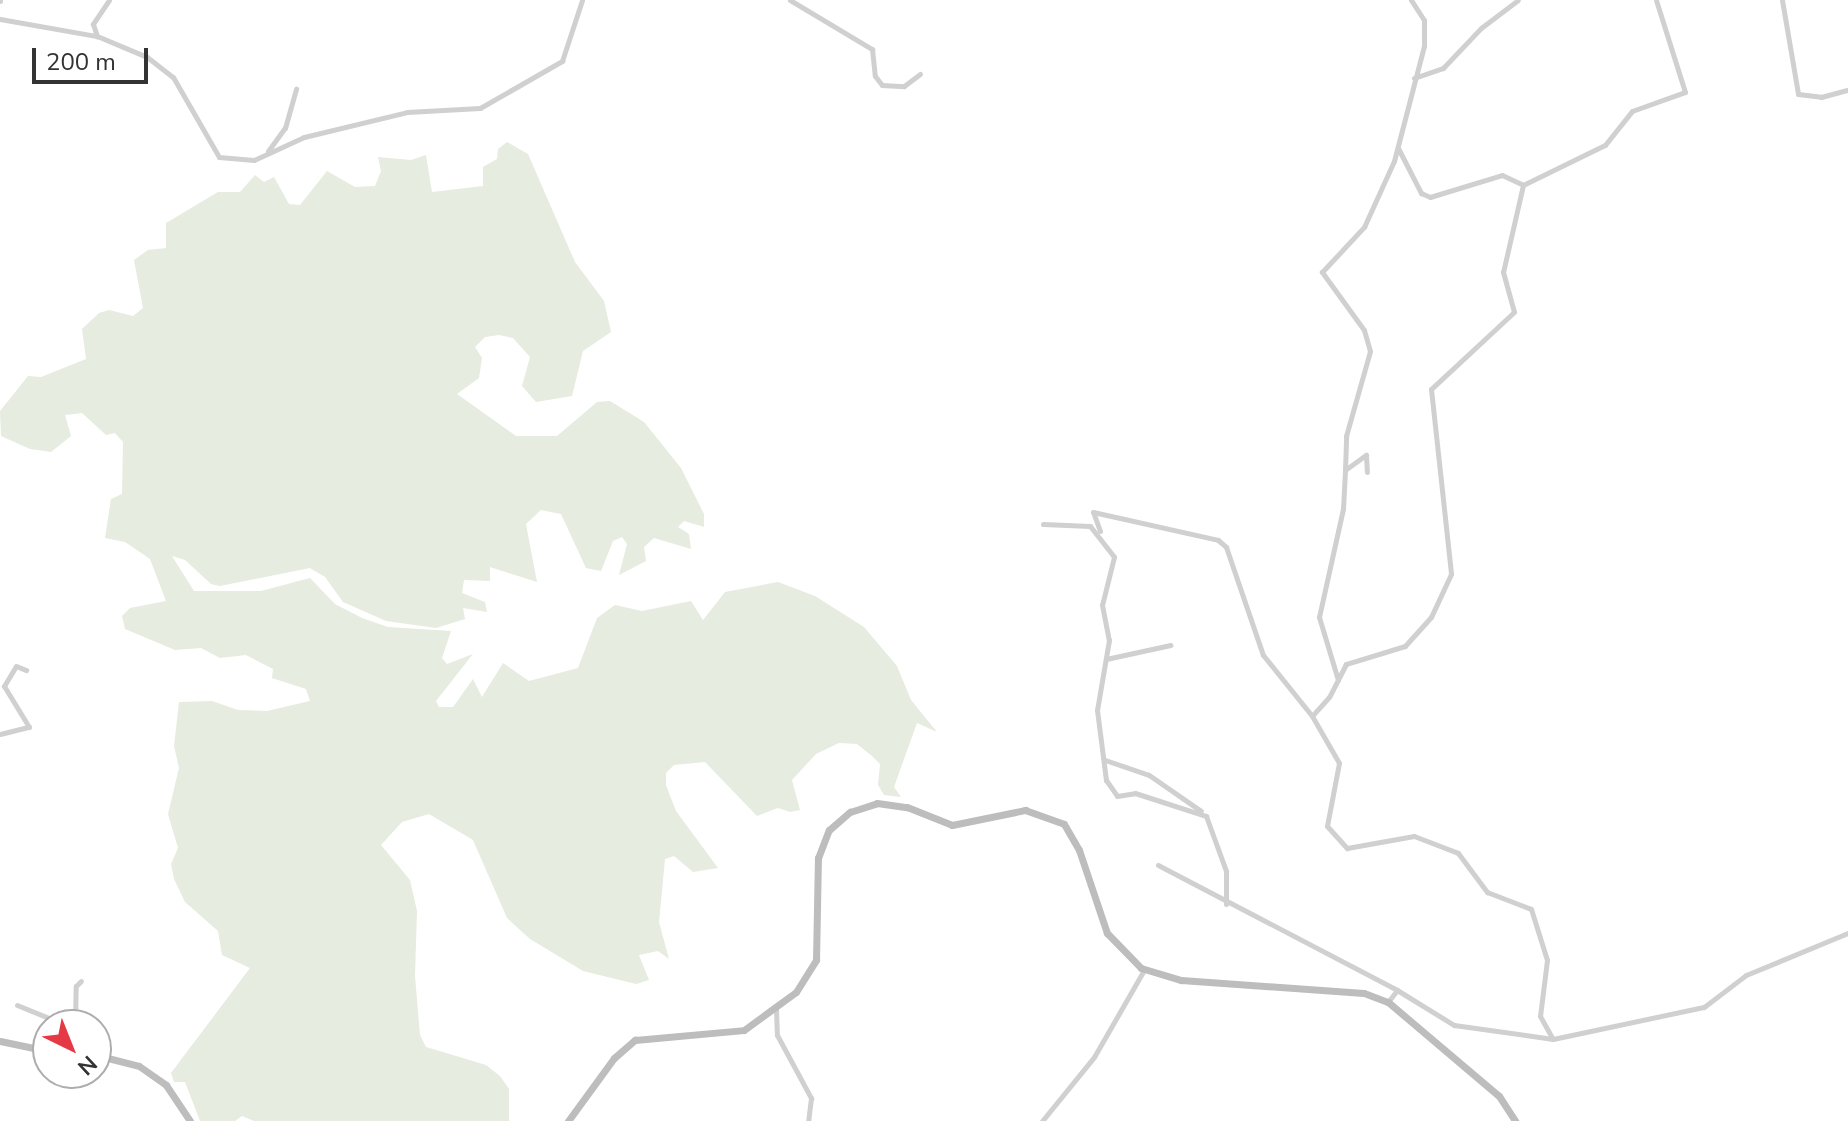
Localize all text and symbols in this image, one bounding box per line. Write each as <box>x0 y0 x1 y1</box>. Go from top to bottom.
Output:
scale bar <box>36 32 152 82</box>
text: 200 m <box>46 46 116 78</box>
north arrow <box>32 1009 112 1089</box>
text: N <box>71 1049 103 1082</box>

